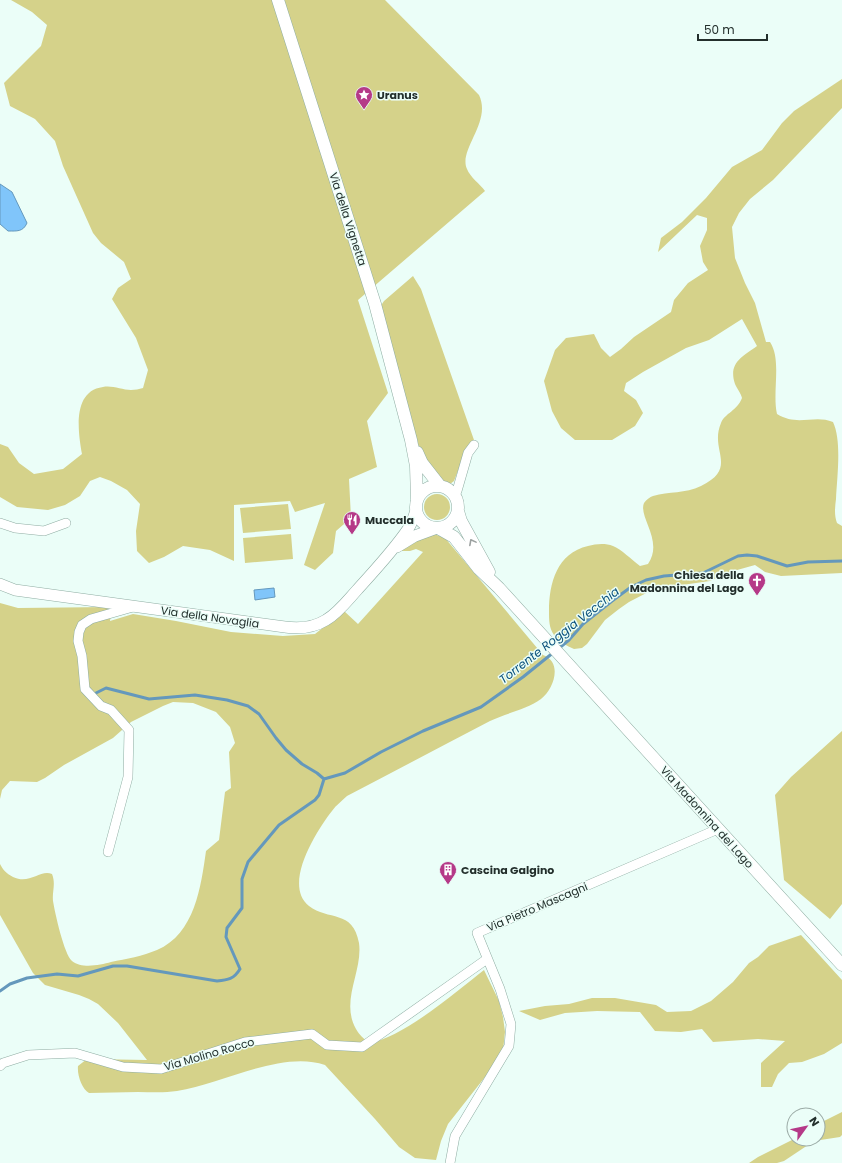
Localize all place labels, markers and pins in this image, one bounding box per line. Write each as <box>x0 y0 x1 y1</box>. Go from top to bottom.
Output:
place icon: Uranus <box>354 85 374 110</box>
place label: Uranus <box>377 87 418 103</box>
restaurant icon: Muccala <box>342 510 362 535</box>
place label: Muccala <box>365 512 414 528</box>
place label: Chiesa della Madonnina del Lago <box>630 567 744 596</box>
church icon: Chiesa della Madonnina del Lago <box>747 571 767 596</box>
building icon: Cascina Galgino <box>438 860 458 885</box>
place label: Cascina Galgino <box>461 862 554 878</box>

